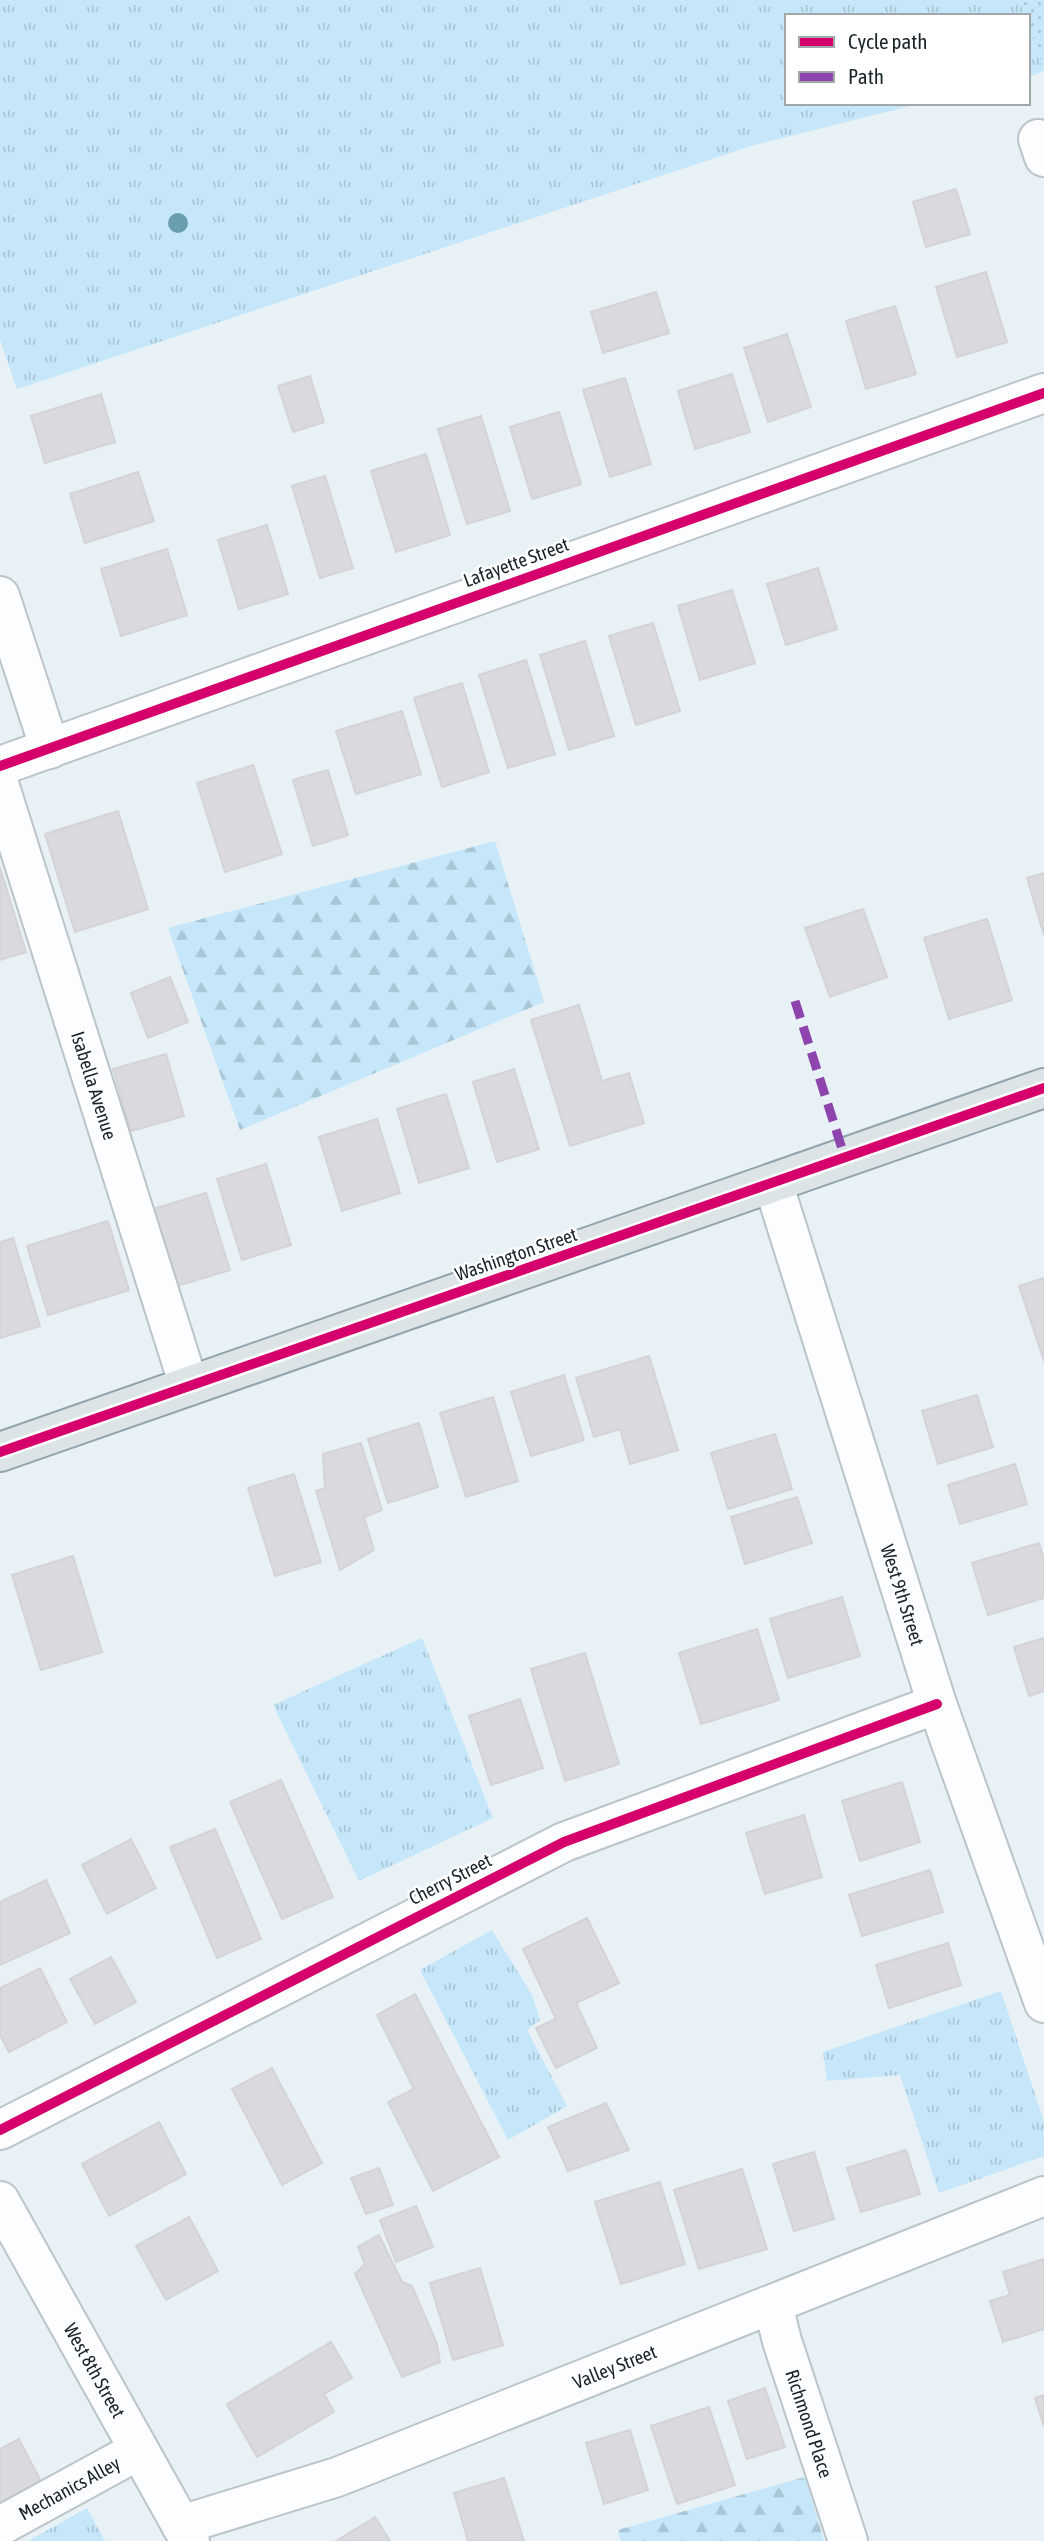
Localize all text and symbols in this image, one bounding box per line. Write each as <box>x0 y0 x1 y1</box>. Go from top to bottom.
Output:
legend <box>785 14 1030 105</box>
text: Cycle path <box>848 29 927 53</box>
text: Path <box>848 64 884 88</box>
street label: Lafayette Street <box>460 533 572 591</box>
street label: Isabella Avenue <box>67 1029 122 1142</box>
street label: Washington Street <box>452 1223 580 1285</box>
street label: West 9th Street <box>877 1542 929 1648</box>
street label: Cherry Street <box>405 1849 495 1909</box>
street label: West 8th Street <box>60 2319 130 2421</box>
street label: Valley Street <box>570 2340 660 2393</box>
street label: Richmond Place <box>781 2367 837 2480</box>
street label: Mechanics Alley <box>15 2452 124 2525</box>

